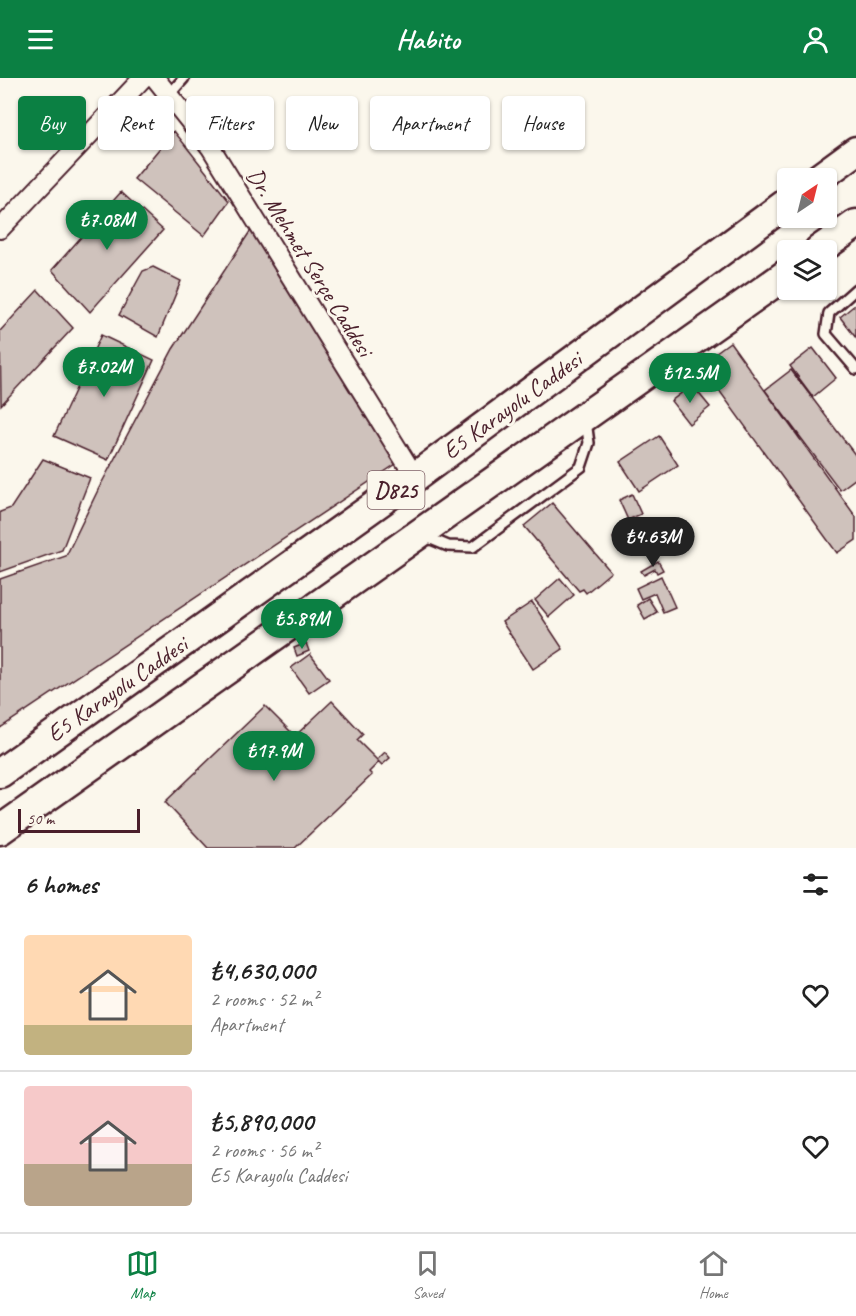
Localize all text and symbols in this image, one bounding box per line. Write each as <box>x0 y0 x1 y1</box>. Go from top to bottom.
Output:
text: Habito <box>396 22 460 56</box>
icon: menu <box>24 23 57 56</box>
icon: person <box>799 23 832 56</box>
chip: Buy <box>18 96 86 150</box>
chip: Rent <box>98 96 174 150</box>
chip: Filters <box>186 96 274 150</box>
chip: New <box>286 96 358 150</box>
chip: Apartment <box>370 96 490 150</box>
chip: House <box>502 96 585 150</box>
street label: Dr. Mehmet Serçe Caddesi <box>240 162 381 364</box>
north arrow <box>777 168 837 228</box>
map controls <box>777 168 837 300</box>
pin: ₺7.08M <box>58 200 156 251</box>
text: ₺7.08M <box>80 207 134 232</box>
button: layers <box>777 240 837 300</box>
street label: E5 Karayolu Caddesi <box>437 343 589 466</box>
pin: ₺7.02M <box>55 347 153 398</box>
pin: ₺12.5M <box>641 353 739 404</box>
text: ₺7.02M <box>77 354 131 379</box>
text: ₺12.5M <box>663 360 717 385</box>
road number: D825 <box>368 471 424 509</box>
pin: ₺4.63M <box>604 517 702 568</box>
text: ₺4.63M <box>626 524 680 549</box>
pin: ₺5.89M <box>253 599 351 650</box>
text: ₺5.89M <box>275 606 329 631</box>
street label: E5 Karayolu Caddesi <box>41 628 195 749</box>
pin: ₺17.9M <box>225 731 323 782</box>
text: ₺17.9M <box>247 738 301 763</box>
scale bar <box>18 806 140 834</box>
text: 50 m <box>27 809 54 829</box>
text: 6 homes <box>24 868 98 901</box>
icon: filters <box>799 868 832 901</box>
text: ₺4,630,000 <box>210 954 314 987</box>
icon: home <box>72 959 144 1031</box>
icon: heart <box>799 979 832 1012</box>
text: 2 rooms · 52 m² <box>210 987 318 1012</box>
text: Apartment <box>210 1012 283 1037</box>
text: ₺5,890,000 <box>210 1105 313 1138</box>
icon: home <box>72 1110 144 1182</box>
icon: heart <box>799 1130 832 1163</box>
text: 2 rooms · 56 m² <box>210 1138 318 1163</box>
text: E5 Karayolu Caddesi <box>210 1163 347 1188</box>
tab: Map <box>126 1247 159 1303</box>
tab: Saved <box>411 1247 444 1303</box>
tab: Home <box>697 1247 730 1303</box>

